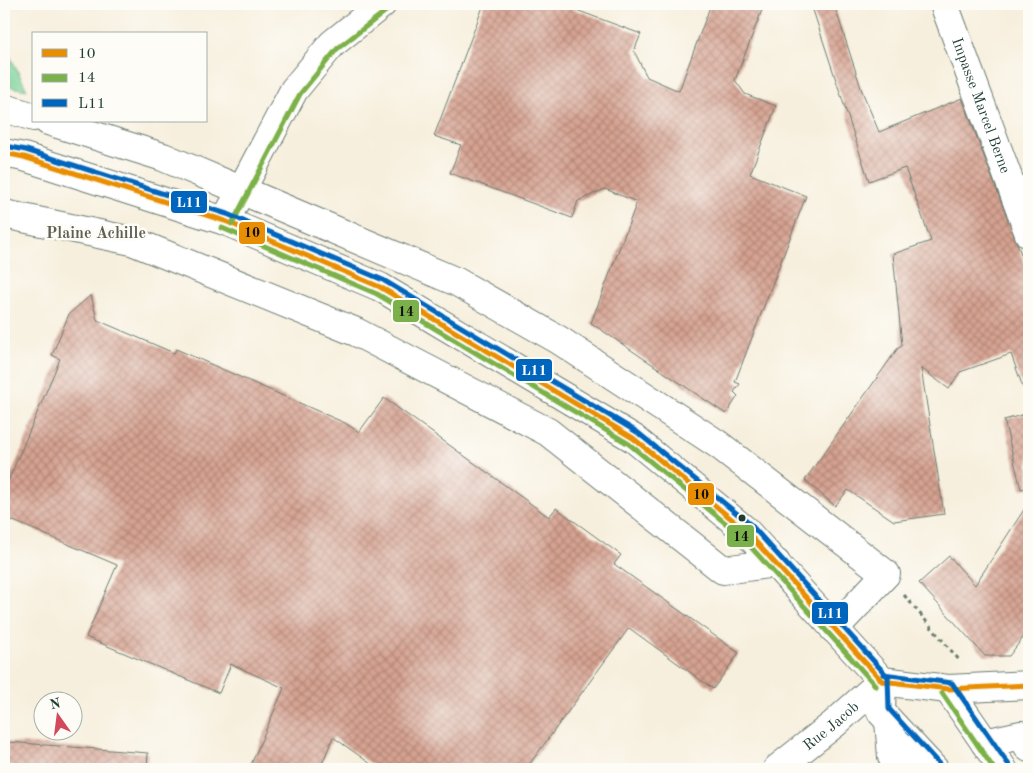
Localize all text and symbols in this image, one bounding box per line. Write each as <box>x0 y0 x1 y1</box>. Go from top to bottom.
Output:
legend <box>32 32 208 122</box>
street label: Impasse Marcel Berne <box>948 36 1012 176</box>
text: 10 <box>78 47 95 62</box>
text: 14 <box>78 71 95 86</box>
text: L11 <box>78 97 105 112</box>
line badge: L11 <box>170 190 208 214</box>
text: L11 <box>176 196 202 210</box>
line badge: 10 <box>238 221 266 245</box>
district label: Plaine Achille <box>46 226 146 242</box>
text: 10 <box>244 226 260 240</box>
line badge: 14 <box>392 299 420 323</box>
text: 14 <box>398 305 414 319</box>
line badge: L11 <box>515 358 553 382</box>
text: L11 <box>521 364 547 378</box>
line badge: 10 <box>687 482 715 506</box>
text: 10 <box>693 488 709 502</box>
unlabelled marker <box>737 513 747 523</box>
line badge: 14 <box>726 524 755 548</box>
text: 14 <box>733 530 749 544</box>
line badge: L11 <box>811 601 849 625</box>
text: L11 <box>817 607 843 621</box>
north arrow <box>32 690 82 740</box>
text: N <box>48 696 62 712</box>
street label: Rue Jacob <box>801 700 862 754</box>

